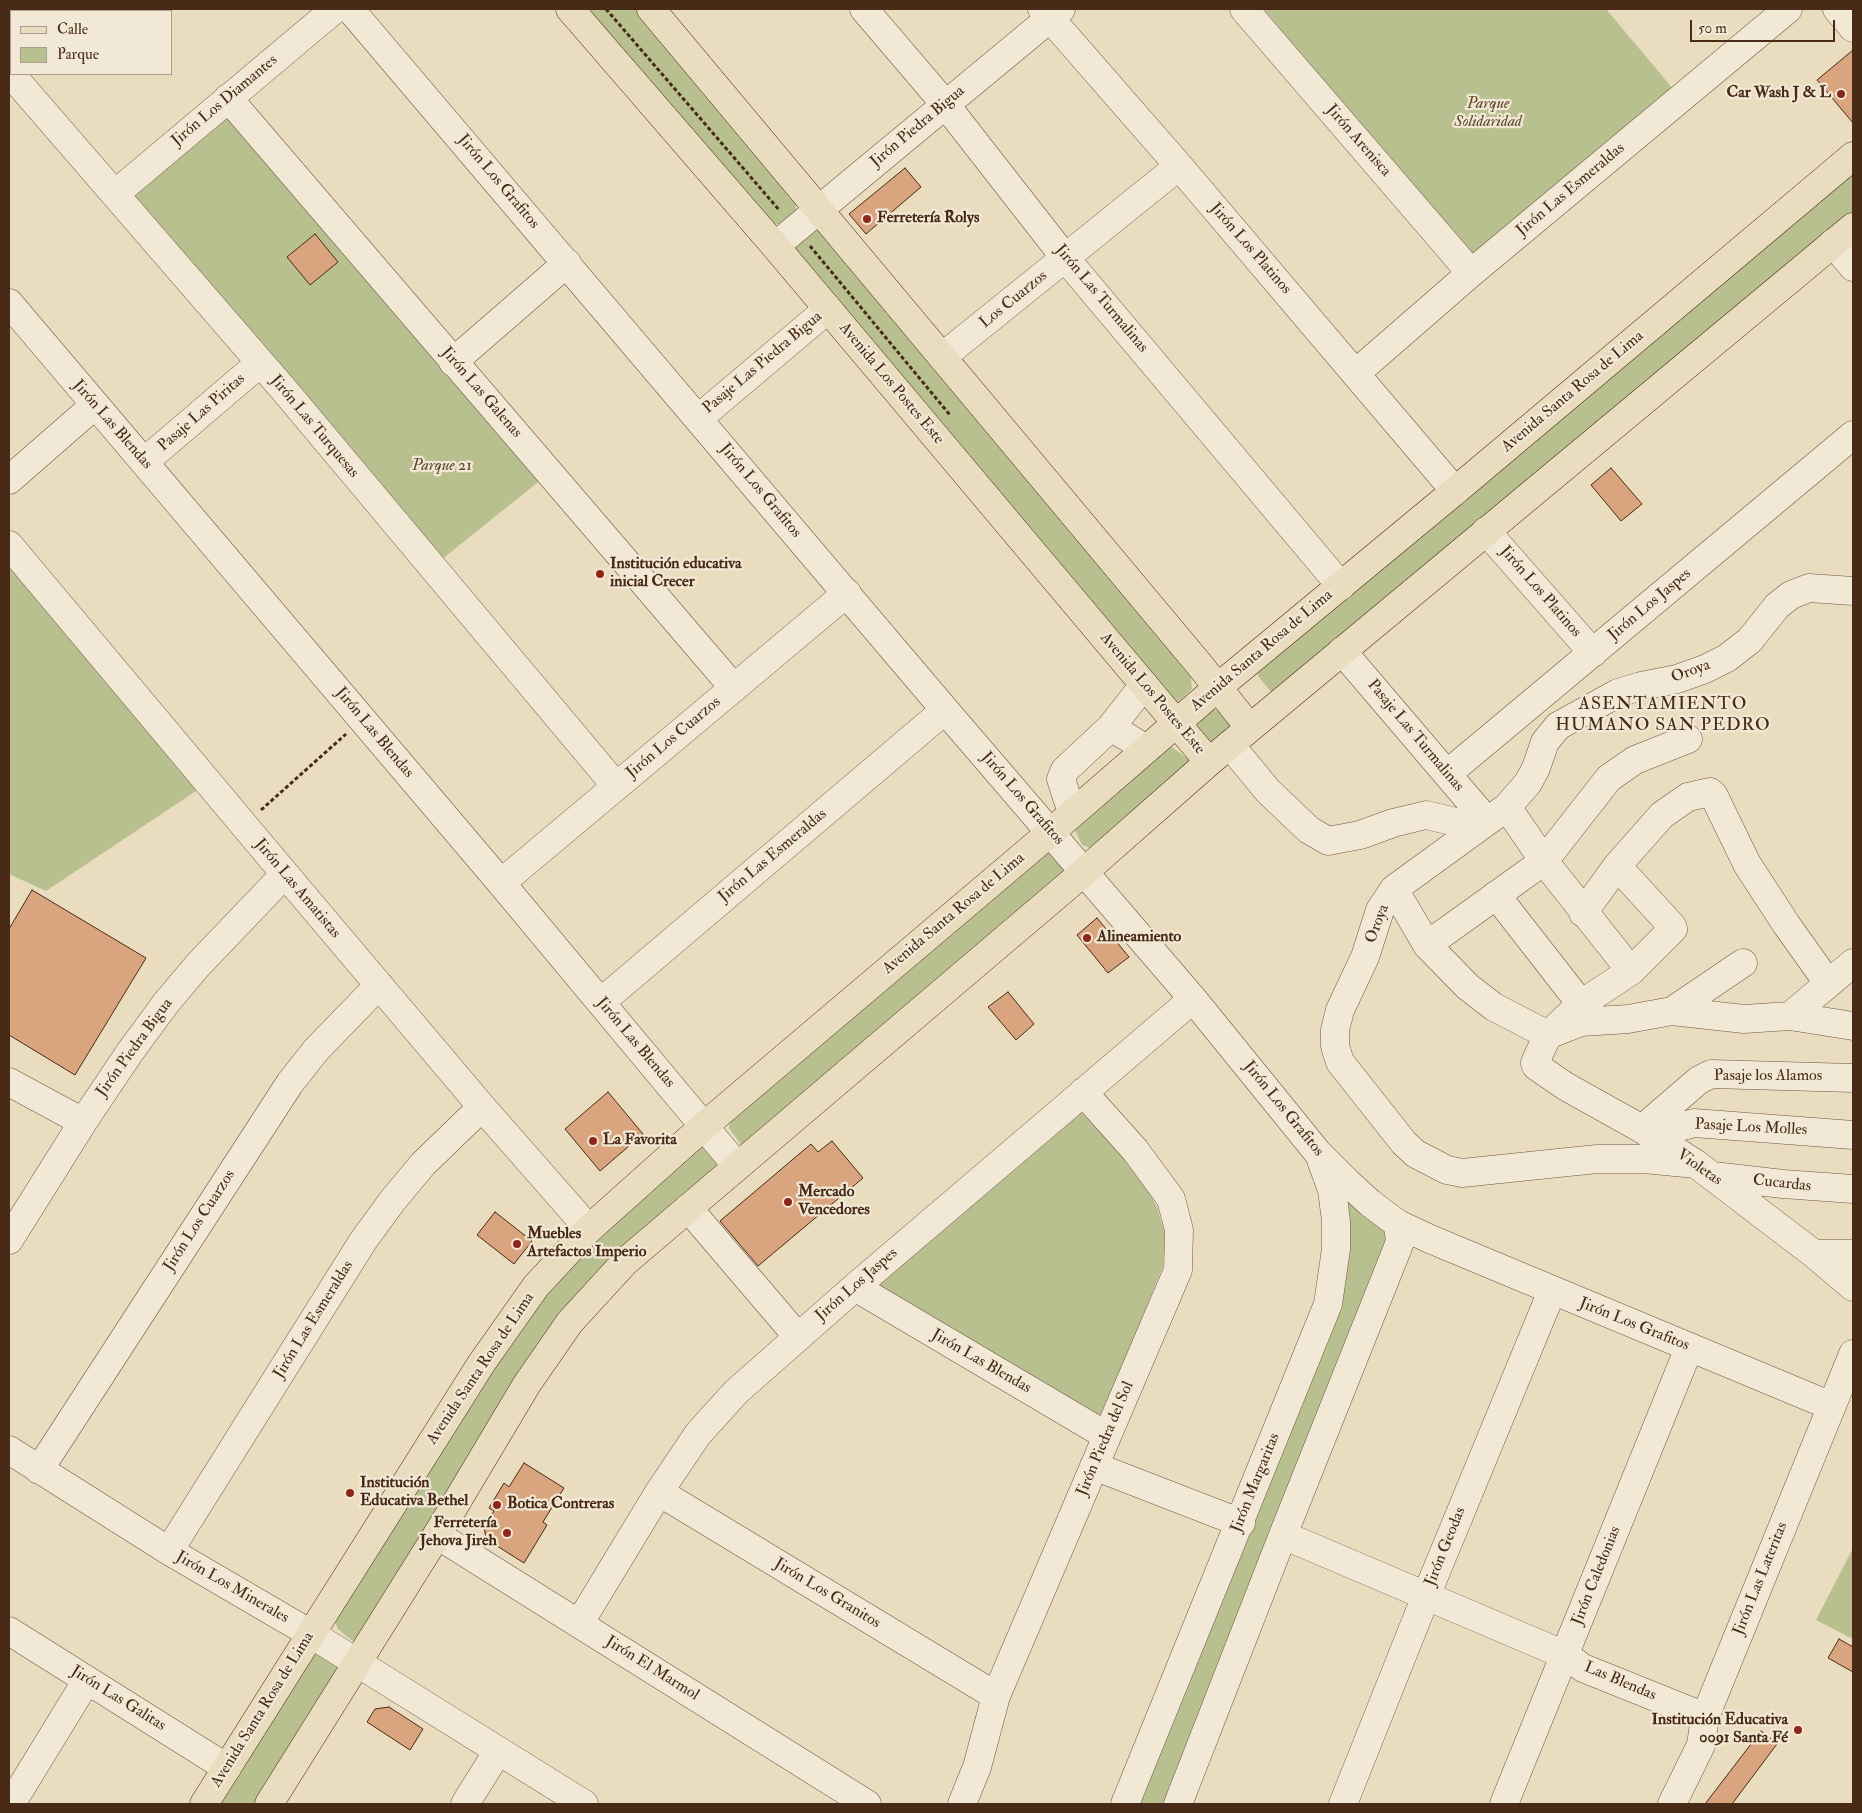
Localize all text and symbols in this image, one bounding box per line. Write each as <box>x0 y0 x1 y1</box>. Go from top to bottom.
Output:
legend <box>10 10 172 75</box>
scale bar <box>1692 10 1837 42</box>
text: 50 m <box>1698 19 1727 38</box>
text: Calle <box>57 20 88 39</box>
text: Parque <box>57 45 99 64</box>
street label: Jirón Los Diamantes <box>168 51 282 151</box>
street label: Jirón Piedra Bigua <box>867 82 969 172</box>
place label: Car Wash J & L <box>1727 84 1831 104</box>
marker: Car Wash J & L <box>1835 88 1847 100</box>
park label: Parque Solidaridad <box>1454 95 1522 133</box>
street label: Jirón Arenisca <box>1321 101 1395 181</box>
street label: Jirón Los Grafitos <box>453 131 543 233</box>
street label: Jirón Las Esmeraldas <box>1513 139 1629 241</box>
street label: Jirón Los Platinos <box>1205 199 1295 299</box>
place label: Ferretería Rolys <box>877 209 979 229</box>
marker: Ferretería Rolys <box>861 213 873 225</box>
street label: Jirón Las Turmalinas <box>1050 241 1152 357</box>
street label: Los Cuarzos <box>976 267 1052 333</box>
street label: Pasaje Las Piedra Bigua <box>699 307 827 419</box>
street label: Avenida Los Postes Este <box>834 319 948 449</box>
street label: Avenida Santa Rosa de Lima <box>1498 327 1648 457</box>
street label: Jirón Las Galenas <box>436 344 526 442</box>
street label: Pasaje Las Piritas <box>154 370 250 456</box>
street label: Jirón Las Turquesas <box>265 372 363 482</box>
street label: Jirón Las Blendas <box>68 376 156 474</box>
street label: Jirón Los Grafitos <box>715 440 805 542</box>
park label: Parque 21 <box>412 457 472 477</box>
street label: Jirón Los Platinos <box>1495 542 1585 642</box>
place label: Institución educativa inicial Crecer <box>610 555 742 593</box>
street label: Jirón Los Jaspes <box>1605 565 1695 645</box>
marker: Institución educativa inicial Crecer <box>594 568 606 580</box>
street label: Avenida Santa Rosa de Lima <box>1187 586 1337 716</box>
street label: Avenida Los Postes Este <box>1095 629 1209 759</box>
street label: Oroya <box>1669 656 1713 688</box>
street label: Pasaje Las Turmalinas <box>1362 676 1468 796</box>
street label: Jirón Las Blendas <box>331 684 417 782</box>
street label: Jirón Los Cuarzos <box>623 693 725 783</box>
district label: ASENTAMIENTO HUMANO SAN PEDRO <box>1553 694 1773 736</box>
street label: Jirón Los Grafitos <box>976 748 1068 850</box>
street label: Jirón Las Esmeraldas <box>715 805 831 907</box>
street label: Jirón Las Amatistas <box>250 835 344 943</box>
street label: Avenida Santa Rosa de Lima <box>879 849 1029 979</box>
street label: Oroya <box>1362 902 1394 946</box>
place label: Alineamiento <box>1097 928 1181 948</box>
marker: Alineamiento <box>1081 932 1093 944</box>
street label: Jirón Las Blendas <box>592 994 678 1092</box>
street label: Jirón Piedra Bigua <box>93 995 177 1101</box>
street label: Jirón Los Grafitos <box>1239 1057 1327 1161</box>
street label: Pasaje los Alamos <box>1714 1067 1822 1087</box>
street label: Pasaje Los Molles <box>1694 1115 1808 1141</box>
place label: La Favorita <box>603 1131 677 1151</box>
marker: La Favorita <box>587 1135 599 1147</box>
street label: Violetas <box>1673 1146 1725 1190</box>
street label: Jirón Los Cuarzos <box>160 1167 240 1275</box>
street label: Cucardas <box>1752 1171 1812 1197</box>
place label: Mercado Vencedores <box>798 1183 870 1221</box>
marker: Mercado Vencedores <box>782 1196 794 1208</box>
place label: Muebles Artefactos Imperio <box>527 1225 646 1263</box>
marker: Muebles Artefactos Imperio <box>511 1238 523 1250</box>
street label: Jirón Los Jaspes <box>812 1244 902 1326</box>
street label: Jirón Las Esmeraldas <box>270 1257 358 1383</box>
street label: Avenida Santa Rosa de Lima <box>423 1289 539 1449</box>
street label: Jirón Los Grafitos <box>1576 1294 1692 1356</box>
street label: Jirón Las Blendas <box>928 1326 1034 1398</box>
street label: Jirón Piedra del Sol <box>1073 1379 1139 1499</box>
street label: Jirón Margaritas <box>1227 1430 1285 1536</box>
place label: Institución Educativa Bethel <box>360 1474 468 1512</box>
marker: Institución Educativa Bethel <box>344 1487 356 1499</box>
place label: Botica Contreras <box>507 1495 614 1515</box>
marker: Botica Contreras <box>491 1499 503 1511</box>
street label: Jirón Geodas <box>1421 1505 1471 1589</box>
place label: Ferretería Jehova Jireh <box>420 1514 497 1552</box>
street label: Jirón Las Lateritas <box>1730 1520 1792 1638</box>
street label: Jirón Caledonias <box>1568 1524 1626 1628</box>
marker: Ferretería Jehova Jireh <box>501 1527 513 1539</box>
street label: Jirón Los Minerales <box>172 1548 292 1628</box>
street label: Jirón Los Granitos <box>770 1555 884 1633</box>
street label: Avenida Santa Rosa de Lima <box>207 1629 319 1791</box>
street label: Jirón El Marmol <box>602 1633 702 1705</box>
street label: Las Blendas <box>1581 1658 1659 1706</box>
street label: Jirón Las Galitas <box>67 1662 169 1736</box>
place label: Institución Educativa 0091 Santa Fé <box>1652 1711 1788 1749</box>
marker: Institución Educativa 0091 Santa Fé <box>1792 1724 1804 1736</box>

